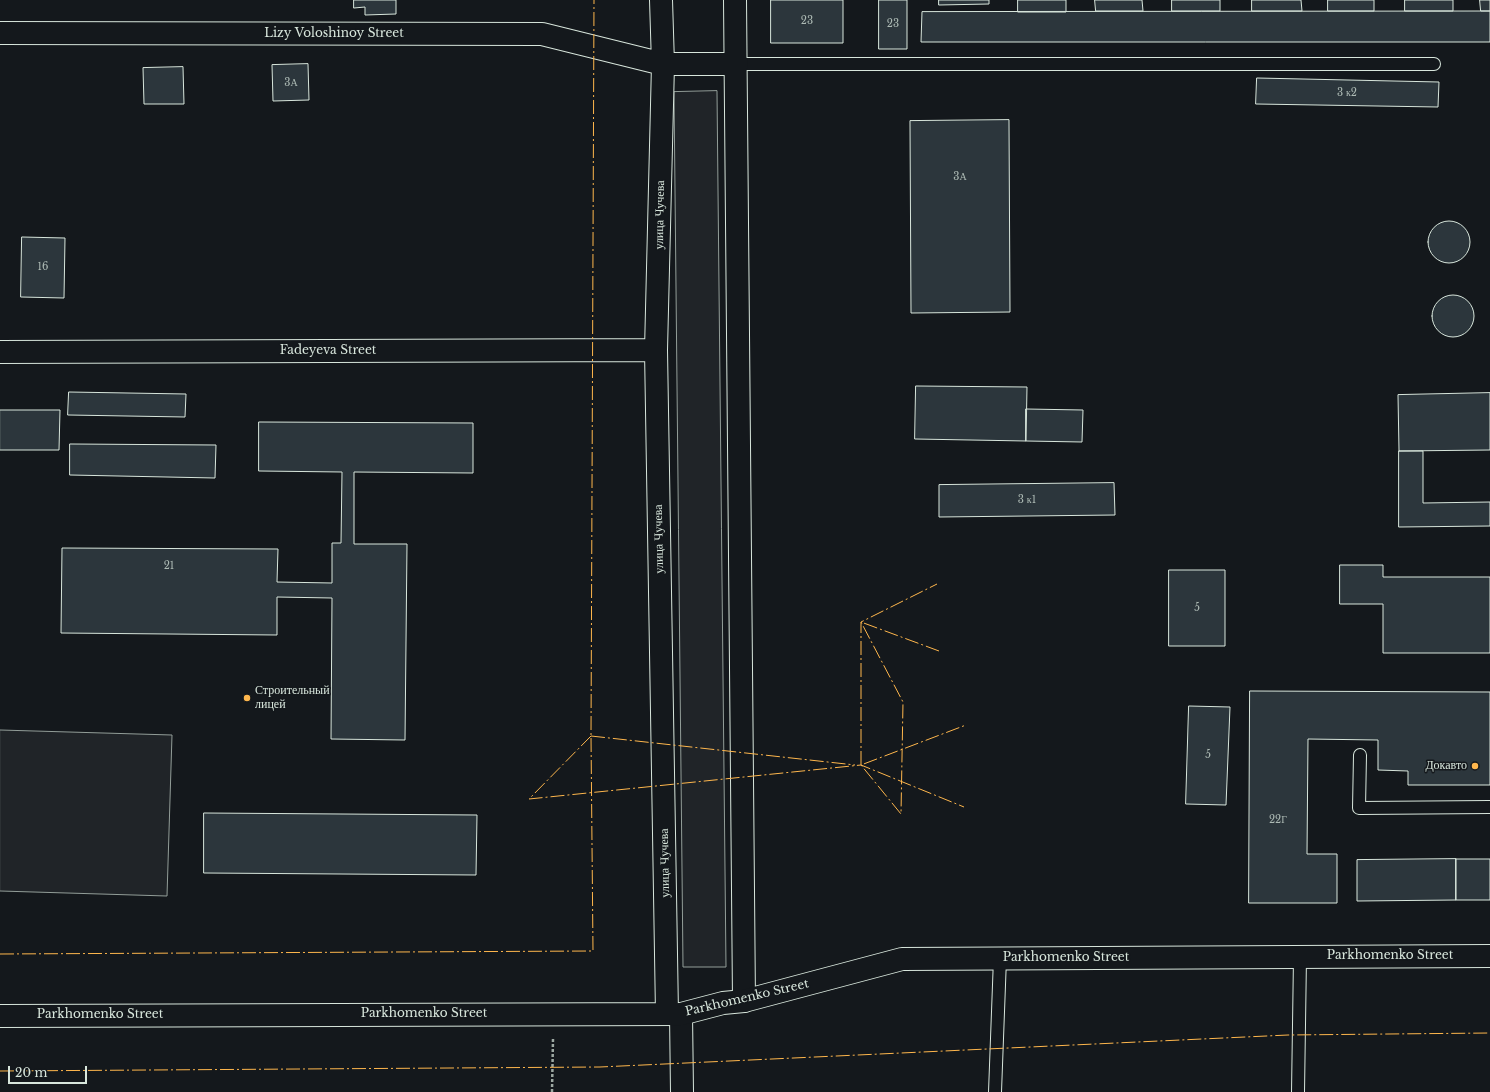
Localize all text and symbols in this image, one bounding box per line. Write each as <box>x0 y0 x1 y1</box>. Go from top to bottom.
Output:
house number: 23 <box>801 15 813 27</box>
house number: 23 <box>887 18 899 30</box>
street label: Lizy Voloshinoy Street <box>264 27 404 41</box>
house number: 3А <box>284 77 298 89</box>
house number: 3 к2 <box>1337 87 1357 99</box>
house number: 3А <box>953 171 967 183</box>
street label: улица Чучева <box>652 180 668 250</box>
house number: 16 <box>38 261 48 273</box>
street label: Fadeyeva Street <box>280 344 376 358</box>
house number: 3 к1 <box>1018 494 1036 506</box>
street label: улица Чучева <box>651 504 667 574</box>
house number: 21 <box>164 560 174 572</box>
house number: 5 <box>1194 602 1200 614</box>
place label: Строительный лицей <box>255 684 330 712</box>
marker: Строительный лицей <box>242 693 252 703</box>
house number: 5 <box>1205 749 1211 761</box>
place label: Докавто <box>1425 759 1467 773</box>
marker: Докавто <box>1470 761 1480 771</box>
house number: 22Г <box>1269 814 1287 826</box>
street label: улица Чучева <box>657 828 673 898</box>
street label: Parkhomenko Street <box>1327 949 1453 963</box>
street label: Parkhomenko Street <box>1003 951 1129 965</box>
street label: Parkhomenko Street <box>684 977 810 1019</box>
street label: Parkhomenko Street <box>361 1007 487 1021</box>
street label: Parkhomenko Street <box>37 1008 163 1022</box>
scale bar <box>10 1058 89 1084</box>
text: 20 m <box>15 1065 47 1080</box>

